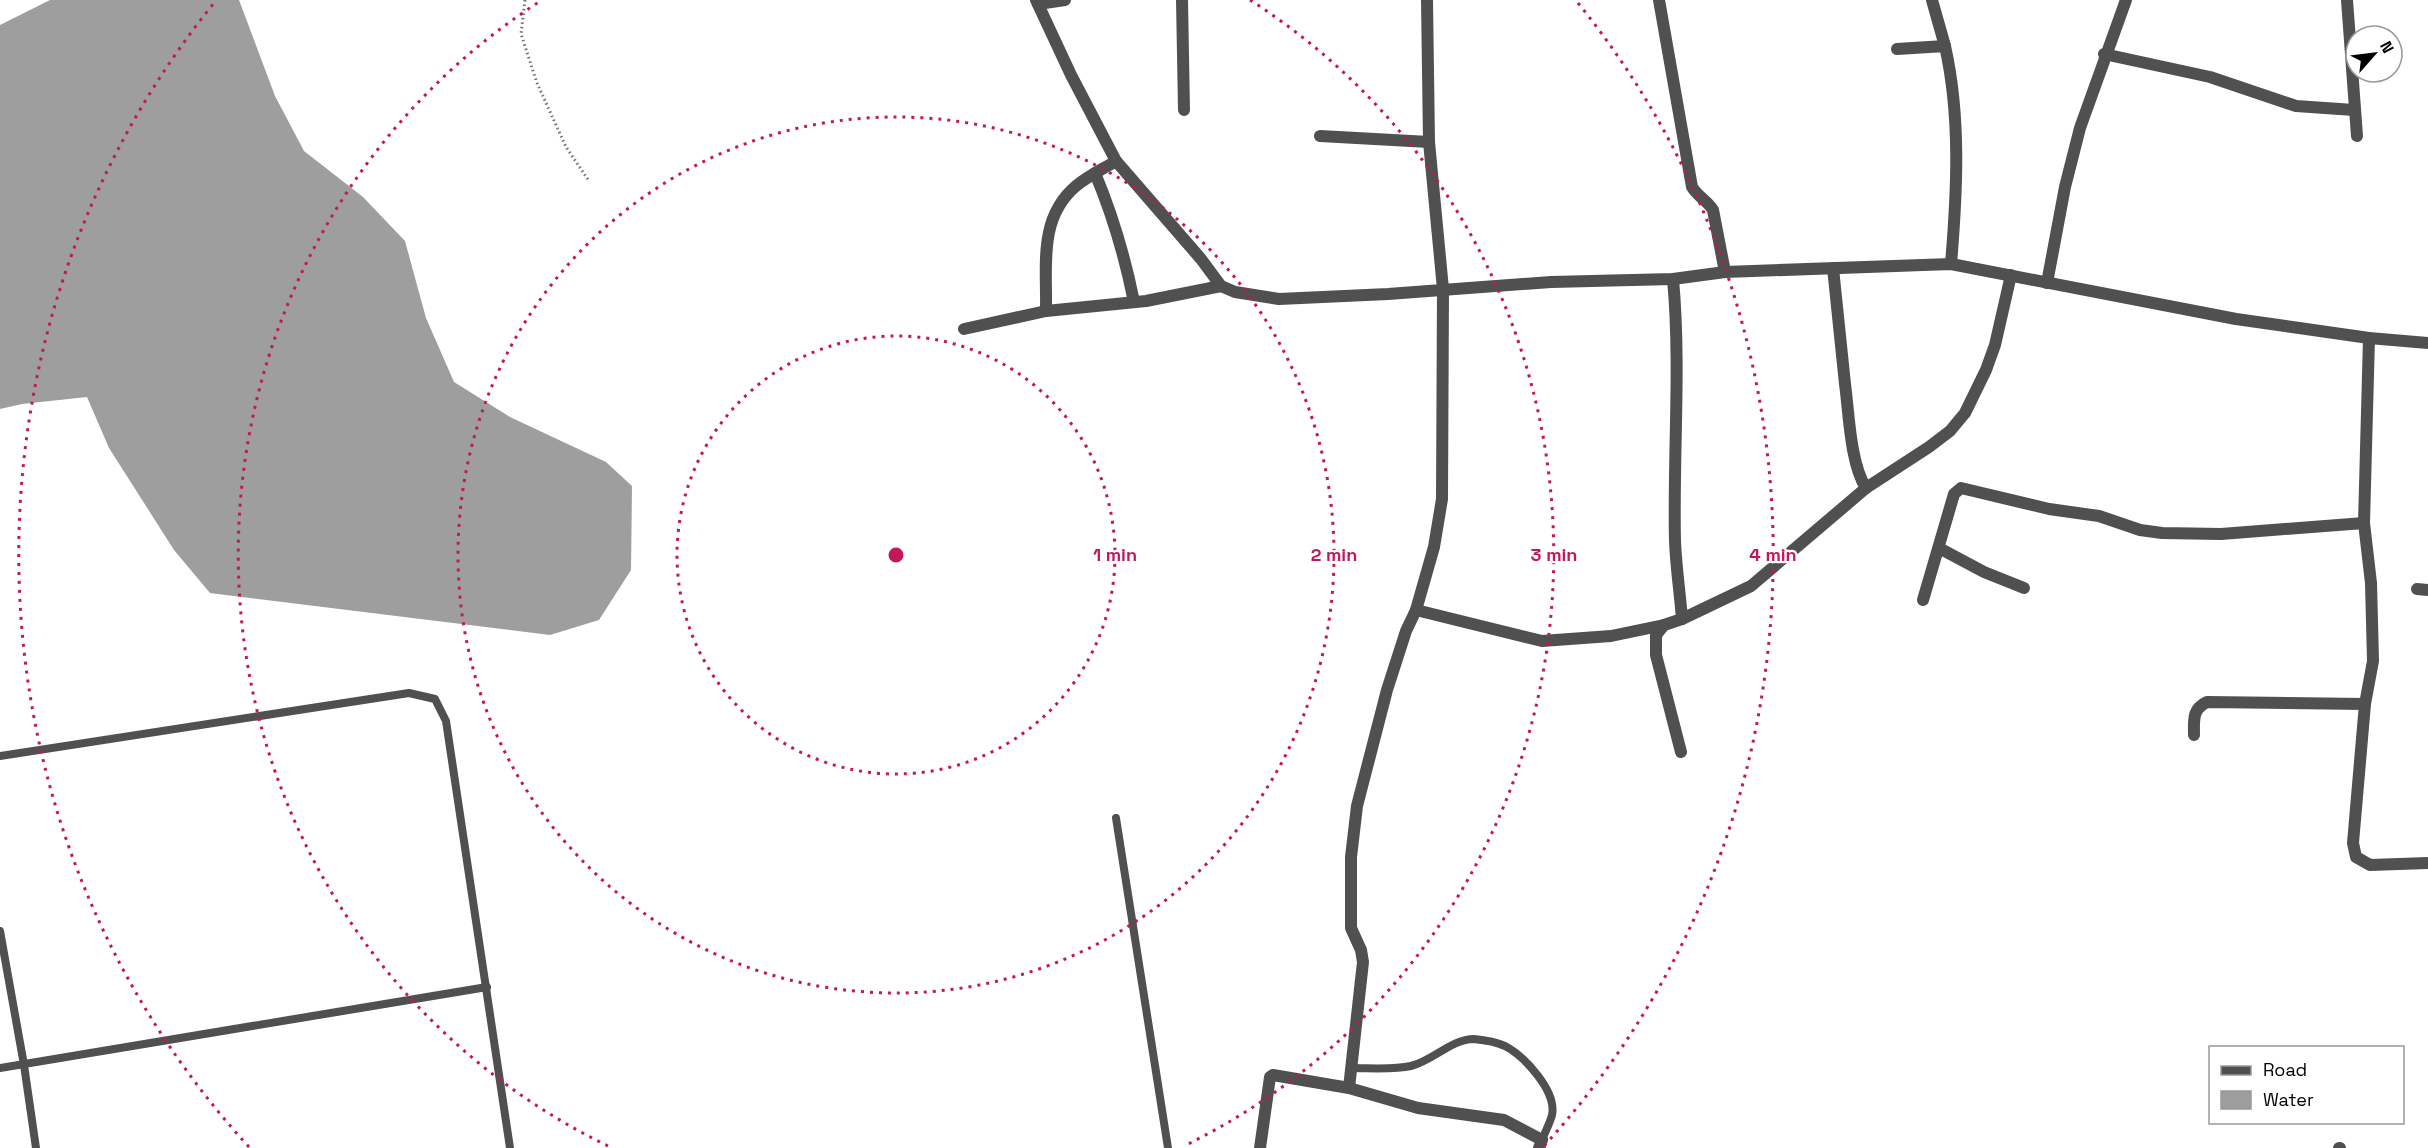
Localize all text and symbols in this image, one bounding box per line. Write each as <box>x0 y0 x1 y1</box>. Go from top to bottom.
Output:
north arrow <box>2344 24 2404 84</box>
text: N <box>2375 38 2399 57</box>
text: 1 min <box>1093 543 1137 566</box>
text: 2 min <box>1311 543 1357 566</box>
text: 3 min <box>1531 543 1577 566</box>
text: 4 min <box>1749 543 1797 566</box>
centre of rings <box>886 545 906 565</box>
legend <box>2209 1046 2404 1124</box>
text: Road <box>2263 1058 2307 1081</box>
text: Water <box>2263 1088 2314 1111</box>

